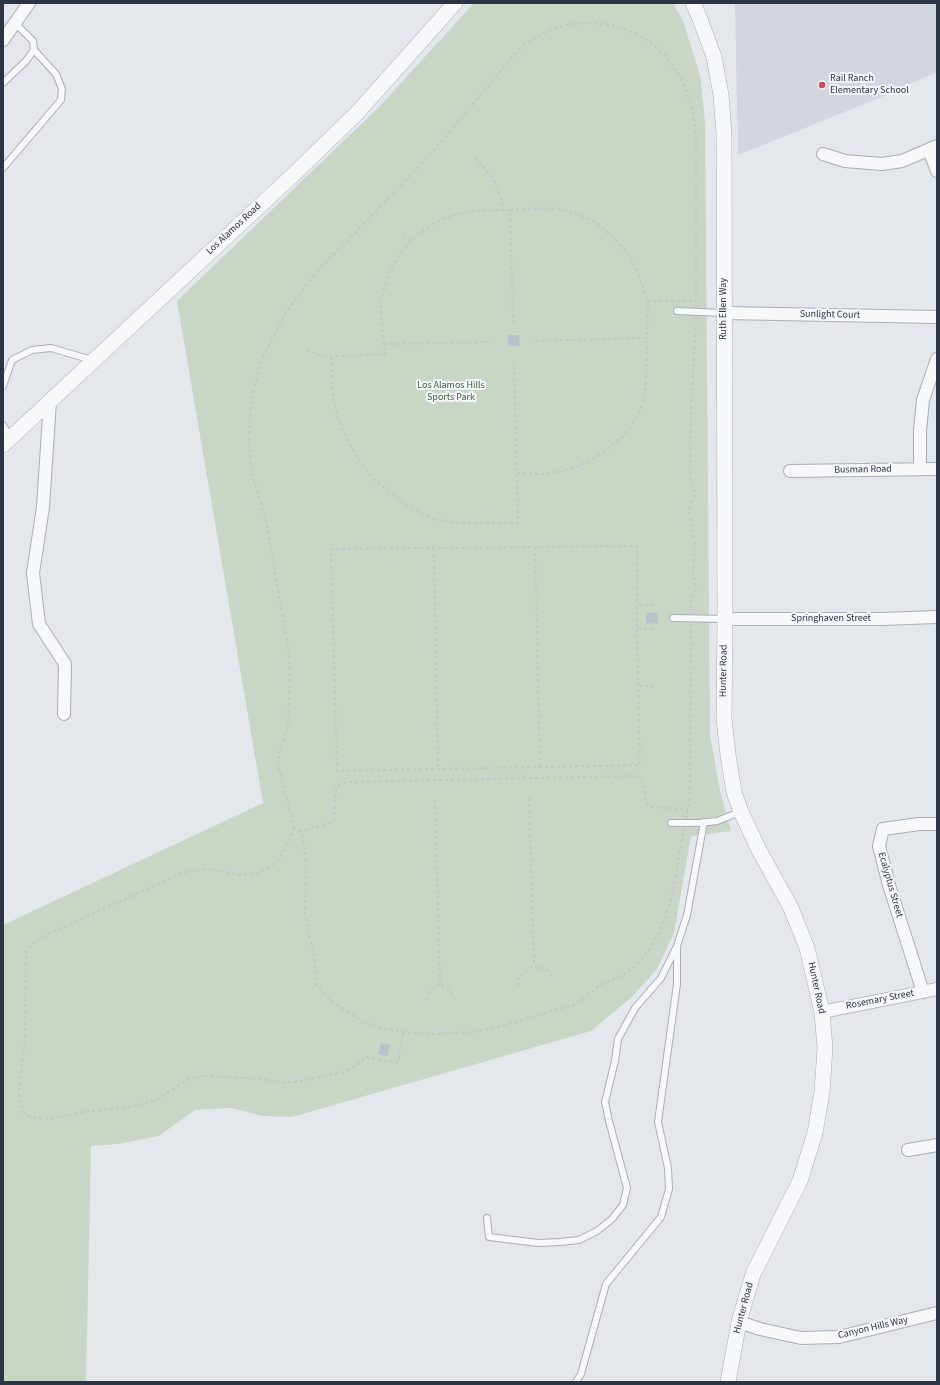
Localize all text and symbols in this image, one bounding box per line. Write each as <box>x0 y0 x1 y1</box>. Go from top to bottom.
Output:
place label: Rail Ranch Elementary School <box>830 73 909 96</box>
marker: Rail Ranch Elementary School <box>817 80 827 90</box>
street label: Los Alamos Road <box>204 201 264 257</box>
street label: Ruth Ellen Way <box>718 278 730 340</box>
street label: Sunlight Court <box>800 308 860 322</box>
park label: Los Alamos Hills Sports Park <box>417 380 485 404</box>
street label: Busman Road <box>834 463 892 477</box>
street label: Springhaven Street <box>791 613 871 625</box>
street label: Hunter Road <box>718 645 730 697</box>
street label: Ecalyptus Street <box>875 851 905 919</box>
street label: Hunter Road <box>805 961 827 1015</box>
street label: Rosemary Street <box>845 988 915 1012</box>
street label: Hunter Road <box>731 1281 757 1335</box>
street label: Canyon Hills Way <box>837 1314 909 1342</box>

